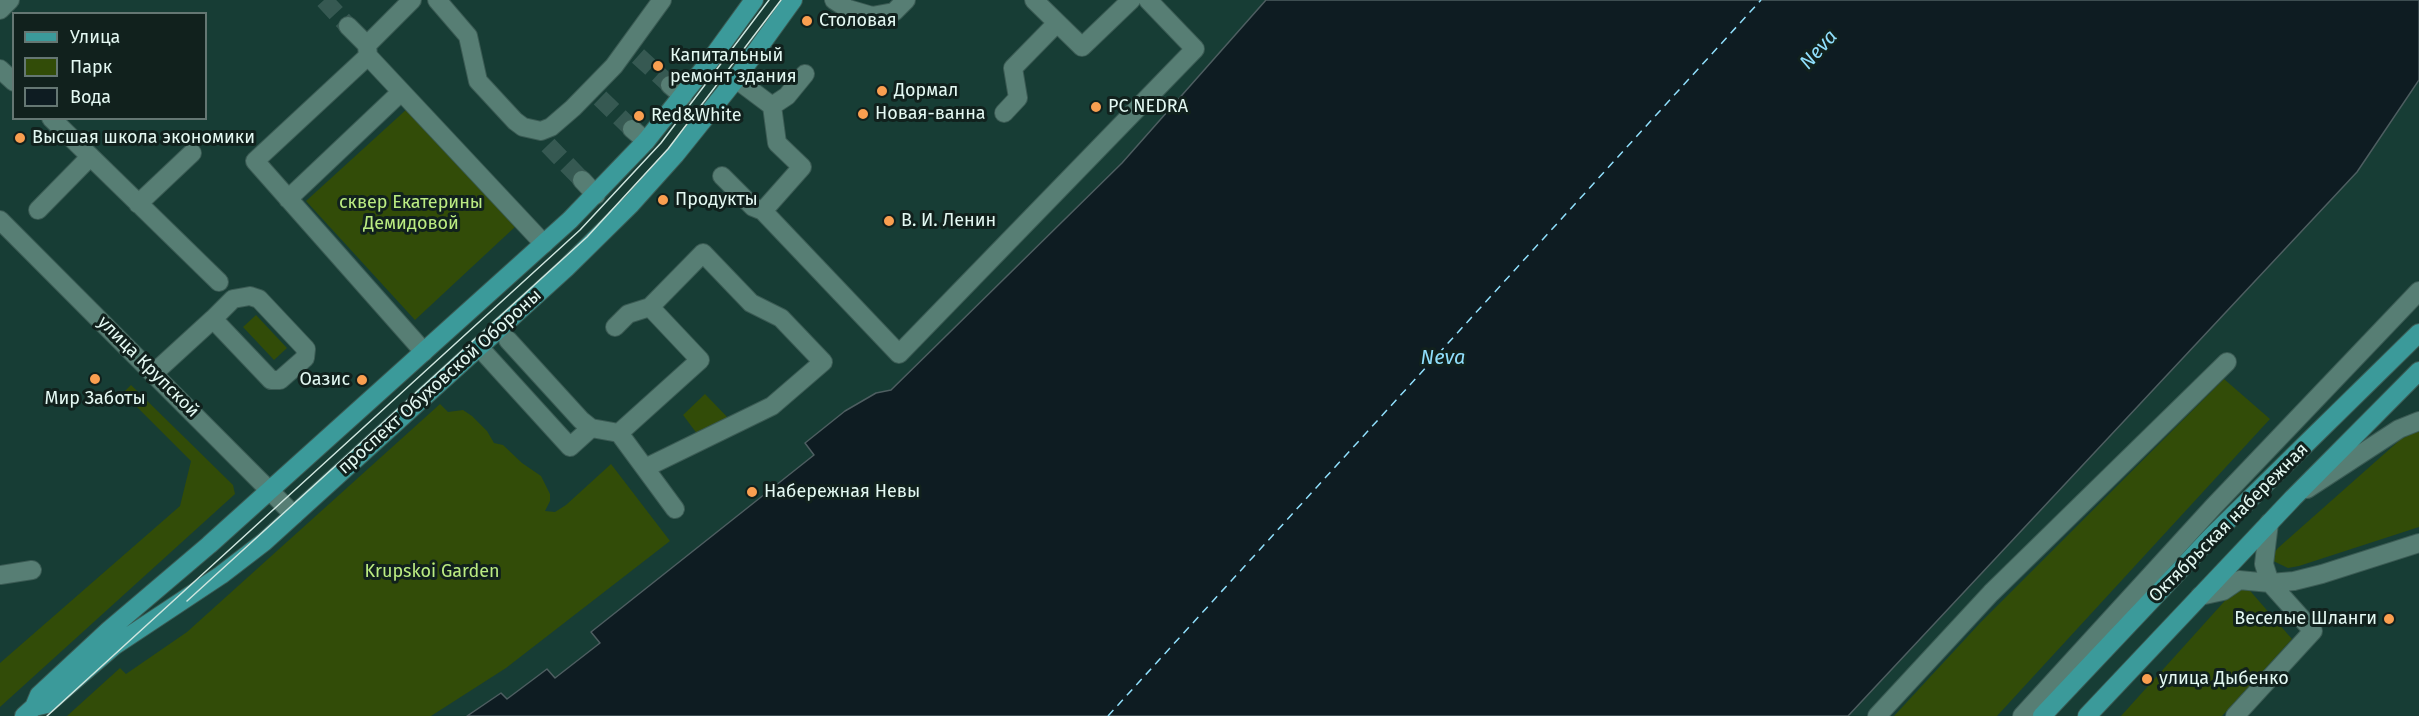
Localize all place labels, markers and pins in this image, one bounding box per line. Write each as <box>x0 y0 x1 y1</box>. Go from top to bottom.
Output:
place label: Столовая <box>819 10 897 32</box>
marker: Столовая <box>800 14 814 28</box>
place label: Капитальный ремонт здания <box>670 45 797 88</box>
marker: Капитальный ремонт здания <box>651 59 665 73</box>
place label: Дормал <box>894 80 958 102</box>
marker: Дормал <box>875 84 889 98</box>
place label: PC NEDRA <box>1108 96 1188 118</box>
marker: PC NEDRA <box>1089 100 1103 114</box>
place label: Новая-ванна <box>875 103 986 125</box>
place label: Red&White <box>651 105 742 127</box>
marker: Новая-ванна <box>856 107 870 121</box>
marker: Red&White <box>632 109 646 123</box>
place label: Высшая школа экономики <box>32 127 255 149</box>
marker: Высшая школа экономики <box>13 131 27 145</box>
place label: Продукты <box>675 189 758 211</box>
marker: Продукты <box>656 193 670 207</box>
place label: В. И. Ленин <box>901 210 996 232</box>
marker: В. И. Ленин <box>882 214 896 228</box>
place label: Оазис <box>300 369 350 391</box>
marker: Мир Заботы <box>88 372 102 386</box>
marker: Оазис <box>355 373 369 387</box>
place label: Мир Заботы <box>44 388 146 410</box>
place label: Набережная Невы <box>764 481 920 503</box>
marker: Набережная Невы <box>745 485 759 499</box>
place label: Веселые Шланги <box>2234 608 2377 630</box>
marker: Веселые Шланги <box>2382 612 2396 626</box>
place label: улица Дыбенко <box>2159 668 2289 690</box>
marker: улица Дыбенко <box>2140 672 2154 686</box>

